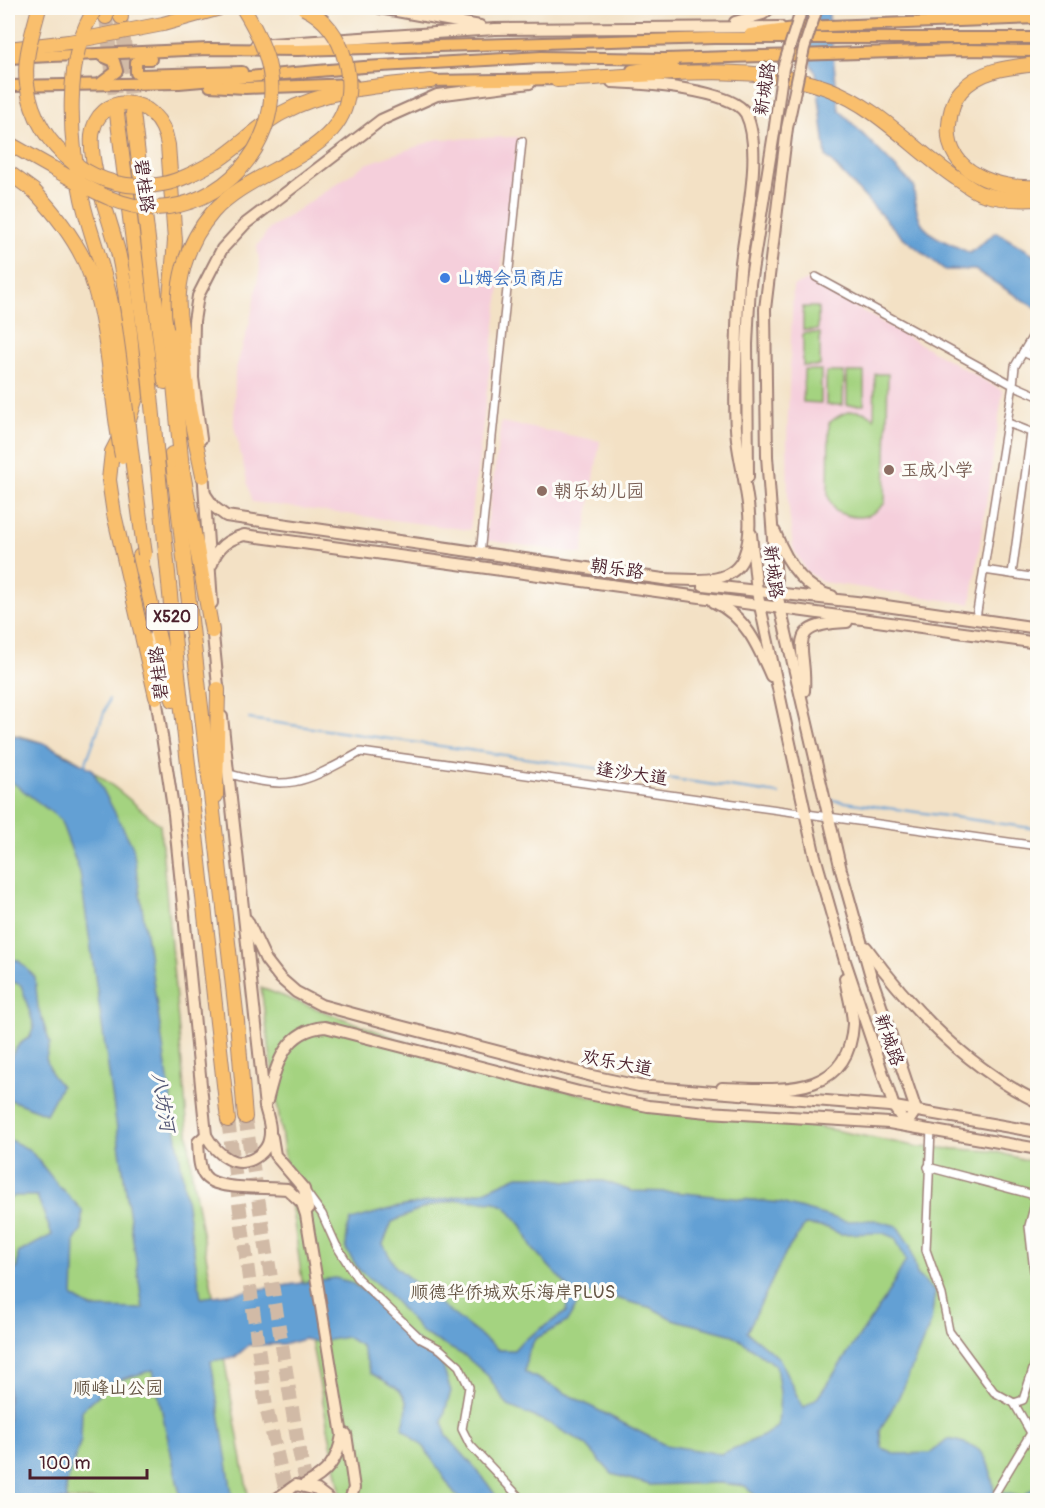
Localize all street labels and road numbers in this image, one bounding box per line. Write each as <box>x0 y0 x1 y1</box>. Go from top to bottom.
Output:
street label: 新城路 <box>749 61 781 117</box>
street label: 碧桂路 <box>129 158 159 214</box>
street label: 新城路 <box>758 544 788 600</box>
street label: 朝乐路 <box>589 554 645 584</box>
road number: X520 <box>146 604 198 630</box>
street label: 碧桂路 <box>145 645 173 701</box>
street label: 逢沙大道 <box>595 758 669 790</box>
street label: 新城路 <box>869 1011 909 1069</box>
street label: 欢乐大道 <box>579 1045 655 1081</box>

